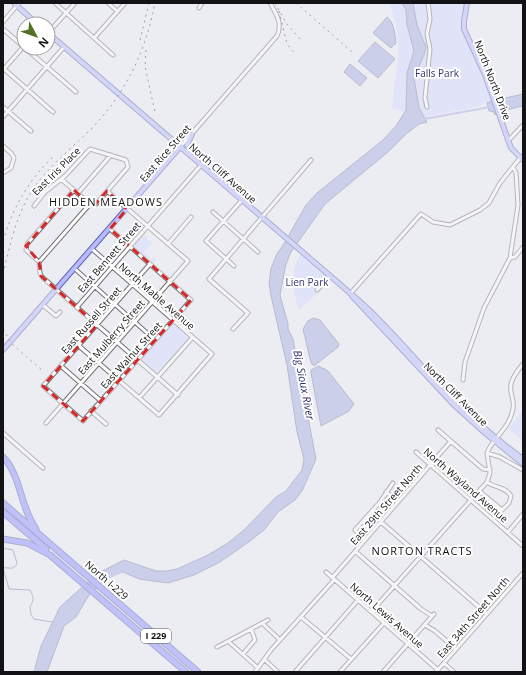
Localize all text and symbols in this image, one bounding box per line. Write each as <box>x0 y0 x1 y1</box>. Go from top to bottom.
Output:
north arrow <box>16 16 56 56</box>
text: N <box>35 35 53 51</box>
street label: North North Drive <box>471 38 515 122</box>
park label: Falls Park <box>415 66 460 80</box>
street label: East Rice Street <box>136 121 194 185</box>
street label: North Cliff Avenue <box>186 140 260 207</box>
street label: East Iris Place <box>29 143 84 198</box>
district label: HIDDEN MEADOWS <box>49 194 163 209</box>
street label: East Bennett Street <box>74 218 144 295</box>
street label: North Mable Avenue <box>116 259 198 333</box>
park label: Lien Park <box>285 275 329 289</box>
street label: East Russell Street <box>58 283 124 357</box>
street label: East Mulberry Street <box>75 296 148 377</box>
street label: East Walnut Street <box>97 318 165 392</box>
water label: Big Sioux River <box>290 349 319 422</box>
street label: North Cliff Avenue <box>421 359 491 429</box>
street label: North Wayland Avenue <box>421 444 511 526</box>
street label: East 29th Street North <box>347 460 425 548</box>
district label: NORTON TRACTS <box>371 543 473 558</box>
street label: North I-229 <box>82 557 132 603</box>
street label: East 34th Street North <box>434 573 512 661</box>
street label: North Lewis Avenue <box>347 579 427 651</box>
road number: I 229 <box>141 629 171 643</box>

